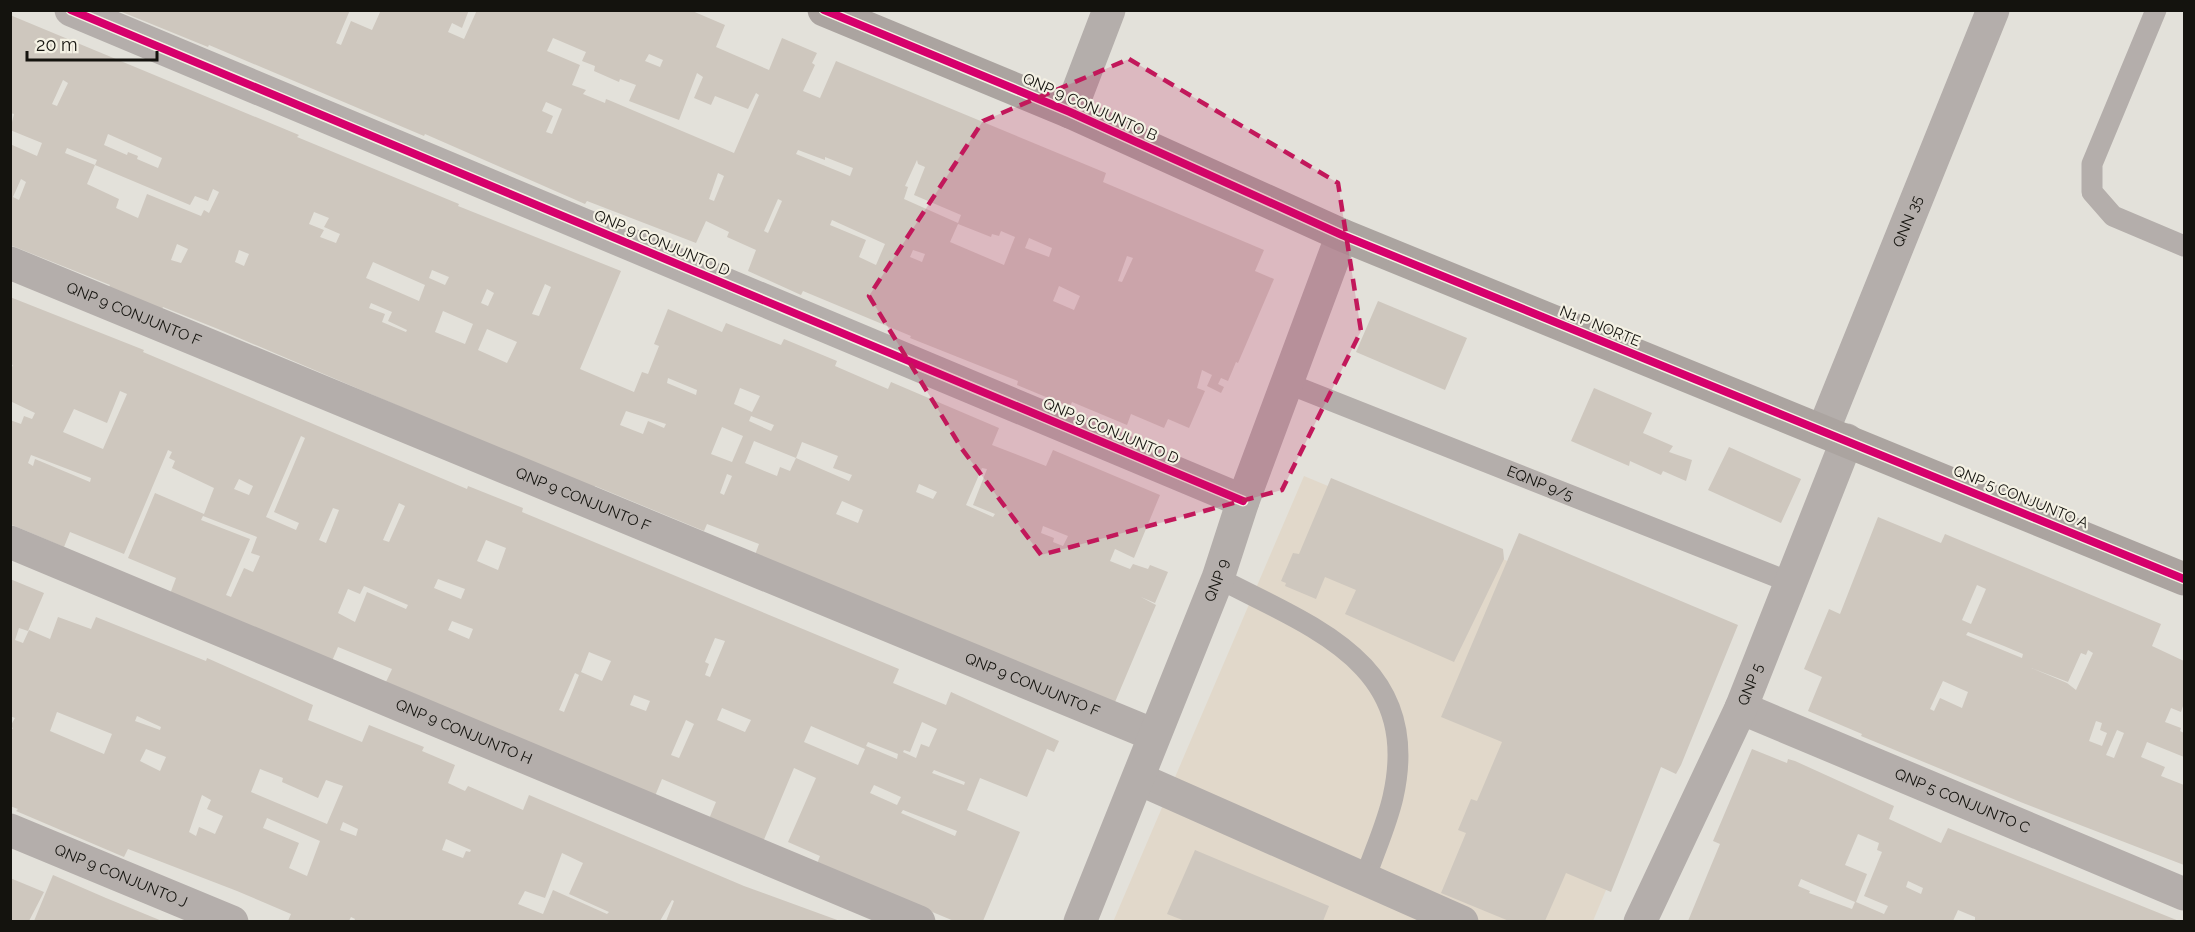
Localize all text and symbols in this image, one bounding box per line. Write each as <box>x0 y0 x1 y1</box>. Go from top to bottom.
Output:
scale bar <box>27 24 158 62</box>
text: 20 m <box>36 34 78 55</box>
street label: QNP 9 CONJUNTO B <box>1020 69 1160 145</box>
street label: QNN 35 <box>1889 193 1926 250</box>
street label: QNP 9 CONJUNTO D <box>591 206 733 280</box>
street label: QNP 9 CONJUNTO F <box>64 278 204 350</box>
street label: N1 P NORTE <box>1557 302 1643 350</box>
street label: QNP 9 CONJUNTO D <box>1040 394 1182 468</box>
street label: EQNP 9/5 <box>1504 462 1576 505</box>
street label: QNP 5 CONJUNTO A <box>1951 462 2091 532</box>
street label: QNP 9 CONJUNTO F <box>513 464 653 535</box>
street label: QNP 9 <box>1200 556 1233 604</box>
street label: QNP 9 CONJUNTO F <box>962 649 1103 721</box>
street label: QNP 5 <box>1734 661 1767 708</box>
street label: QNP 9 CONJUNTO H <box>393 695 535 768</box>
street label: QNP 5 CONJUNTO C <box>1892 765 2033 837</box>
street label: QNP 9 CONJUNTO J <box>52 840 190 911</box>

